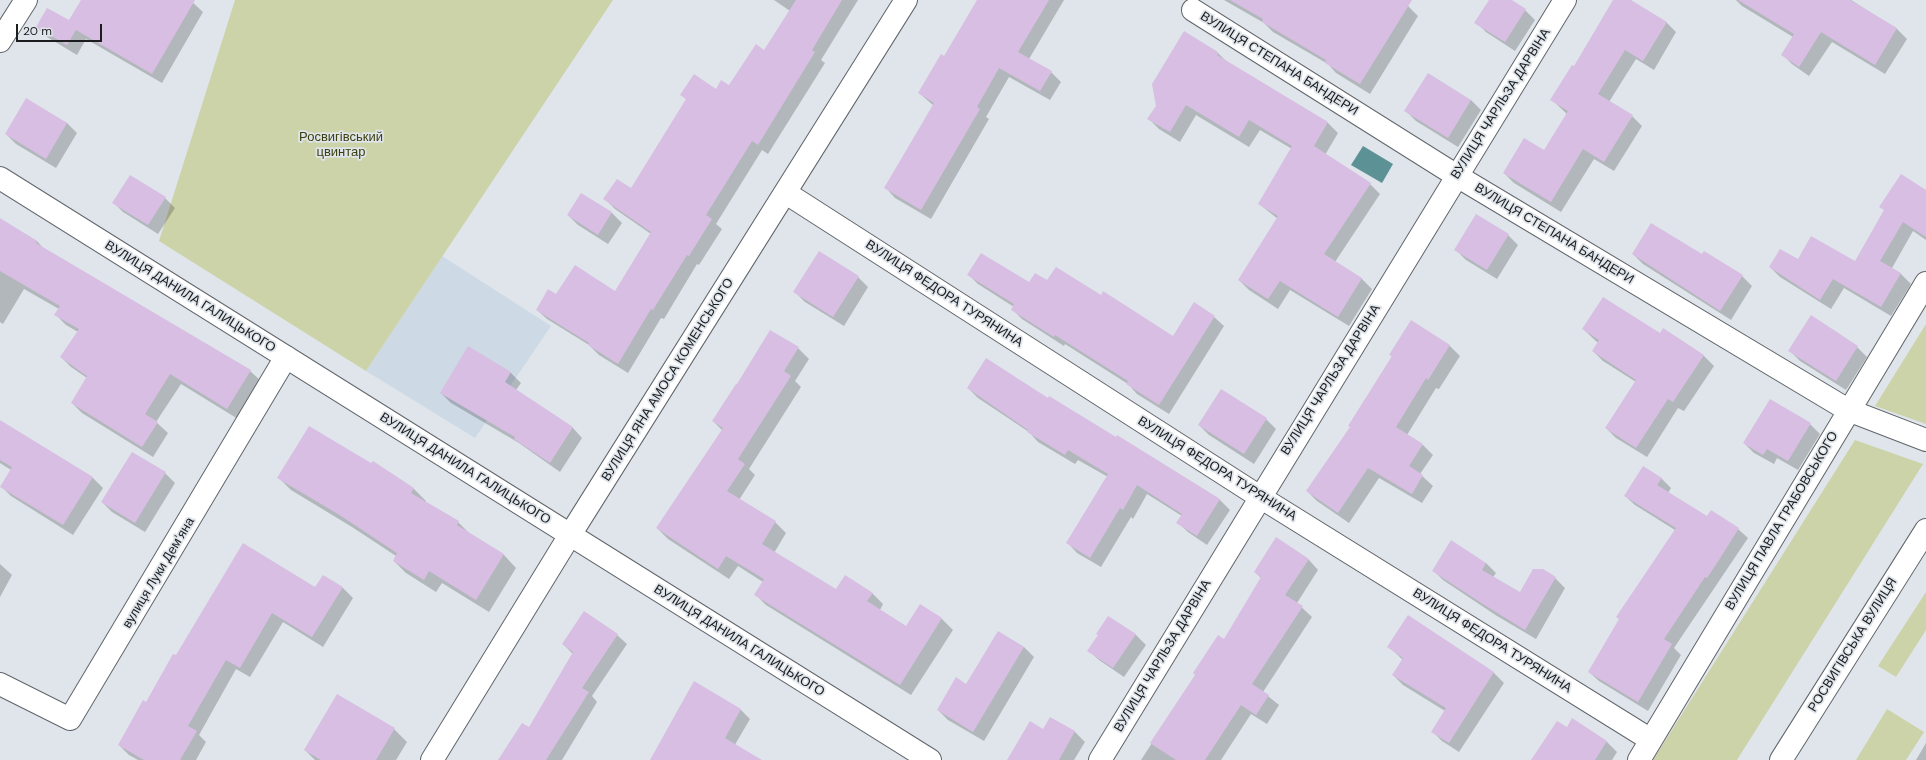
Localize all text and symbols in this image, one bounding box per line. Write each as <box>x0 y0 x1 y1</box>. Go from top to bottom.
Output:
street label: ВУЛИЦЯ СТЕПАНА БАНДЕРИ <box>1197 9 1361 119</box>
scale bar <box>18 16 104 42</box>
text: 20 m <box>23 23 52 39</box>
street label: ВУЛИЦЯ ЧАРЛЬЗА ДАРВІНА <box>1448 26 1554 182</box>
park label: Росвигівський цвинтар <box>299 130 383 161</box>
street label: ВУЛИЦЯ СТЕПАНА БАНДЕРИ <box>1471 180 1637 288</box>
street label: ВУЛИЦЯ ФЕДОРА ТУРЯНИНА <box>862 237 1026 351</box>
street label: ВУЛИЦЯ ДАНИЛА ГАЛИЦЬКОГО <box>102 238 278 356</box>
street label: ВУЛИЦЯ ЯНА АМОСА КОМЕНСЬКОГО <box>599 276 737 484</box>
street label: ВУЛИЦЯ ЧАРЛЬЗА ДАРВІНА <box>1278 302 1384 458</box>
street label: ВУЛИЦЯ ДАНИЛА ГАЛИЦЬКОГО <box>377 410 553 528</box>
street label: ВУЛИЦЯ ФЕДОРА ТУРЯНИНА <box>1135 413 1299 525</box>
street label: ВУЛИЦЯ ПАВЛА ГРАБОВСЬКОГО <box>1722 429 1842 613</box>
street label: вулиця Луки Демʼяна <box>120 515 198 631</box>
street label: РОСВИГІВСЬКА ВУЛИЦЯ <box>1805 575 1901 715</box>
street label: ВУЛИЦЯ ЧАРЛЬЗА ДАРВІНА <box>1111 577 1215 735</box>
street label: ВУЛИЦЯ ДАНИЛА ГАЛИЦЬКОГО <box>651 582 827 700</box>
street label: ВУЛИЦЯ ФЕДОРА ТУРЯНИНА <box>1410 585 1574 697</box>

